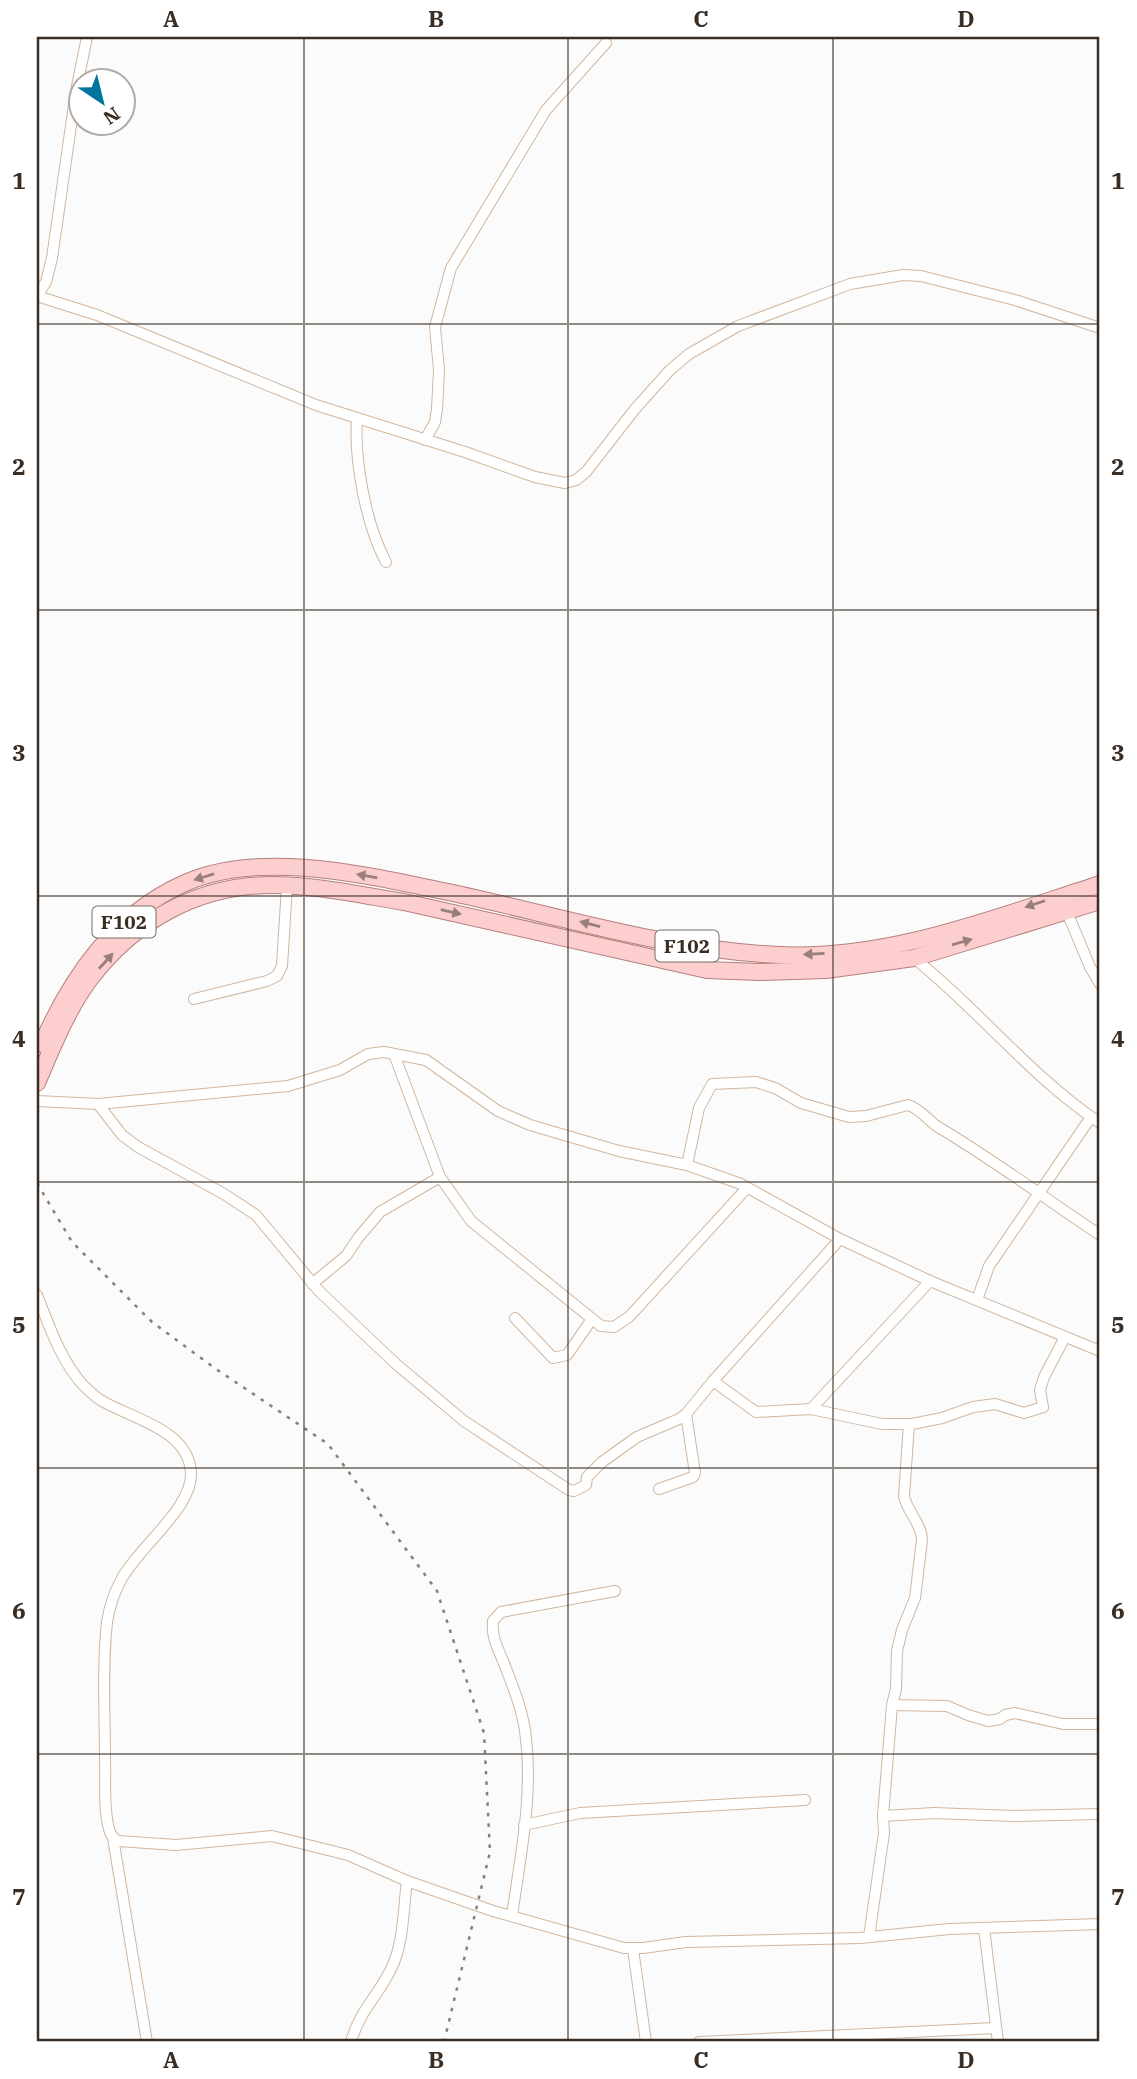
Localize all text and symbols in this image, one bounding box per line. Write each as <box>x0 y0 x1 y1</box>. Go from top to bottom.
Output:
text: A <box>163 3 179 33</box>
text: B <box>428 3 444 33</box>
text: C <box>693 3 709 33</box>
text: D <box>957 3 975 33</box>
north arrow <box>66 66 136 136</box>
text: N <box>99 102 125 130</box>
text: 1 <box>12 165 26 195</box>
text: 1 <box>1111 165 1125 195</box>
text: 2 <box>12 451 26 481</box>
text: 2 <box>1111 451 1125 481</box>
text: 3 <box>12 737 26 767</box>
text: 3 <box>1111 737 1125 767</box>
one-way arrow <box>356 870 378 881</box>
one-way arrow <box>194 872 215 882</box>
one-way arrow <box>1025 900 1046 910</box>
road number: F102 <box>92 906 156 938</box>
one-way arrow <box>440 907 462 918</box>
one-way arrow <box>579 918 601 929</box>
road number: F102 <box>656 930 718 962</box>
one-way arrow <box>951 936 973 947</box>
one-way arrow <box>803 949 825 960</box>
one-way arrow <box>98 952 114 970</box>
text: 4 <box>12 1023 26 1053</box>
text: 4 <box>1111 1023 1125 1053</box>
text: 5 <box>12 1309 26 1339</box>
text: 5 <box>1111 1309 1125 1339</box>
text: 6 <box>12 1595 26 1625</box>
text: 6 <box>1111 1595 1125 1625</box>
text: 7 <box>12 1881 26 1911</box>
text: 7 <box>1111 1881 1125 1911</box>
text: A <box>163 2044 179 2074</box>
text: B <box>428 2044 444 2074</box>
text: C <box>693 2044 709 2074</box>
text: D <box>957 2044 975 2074</box>

